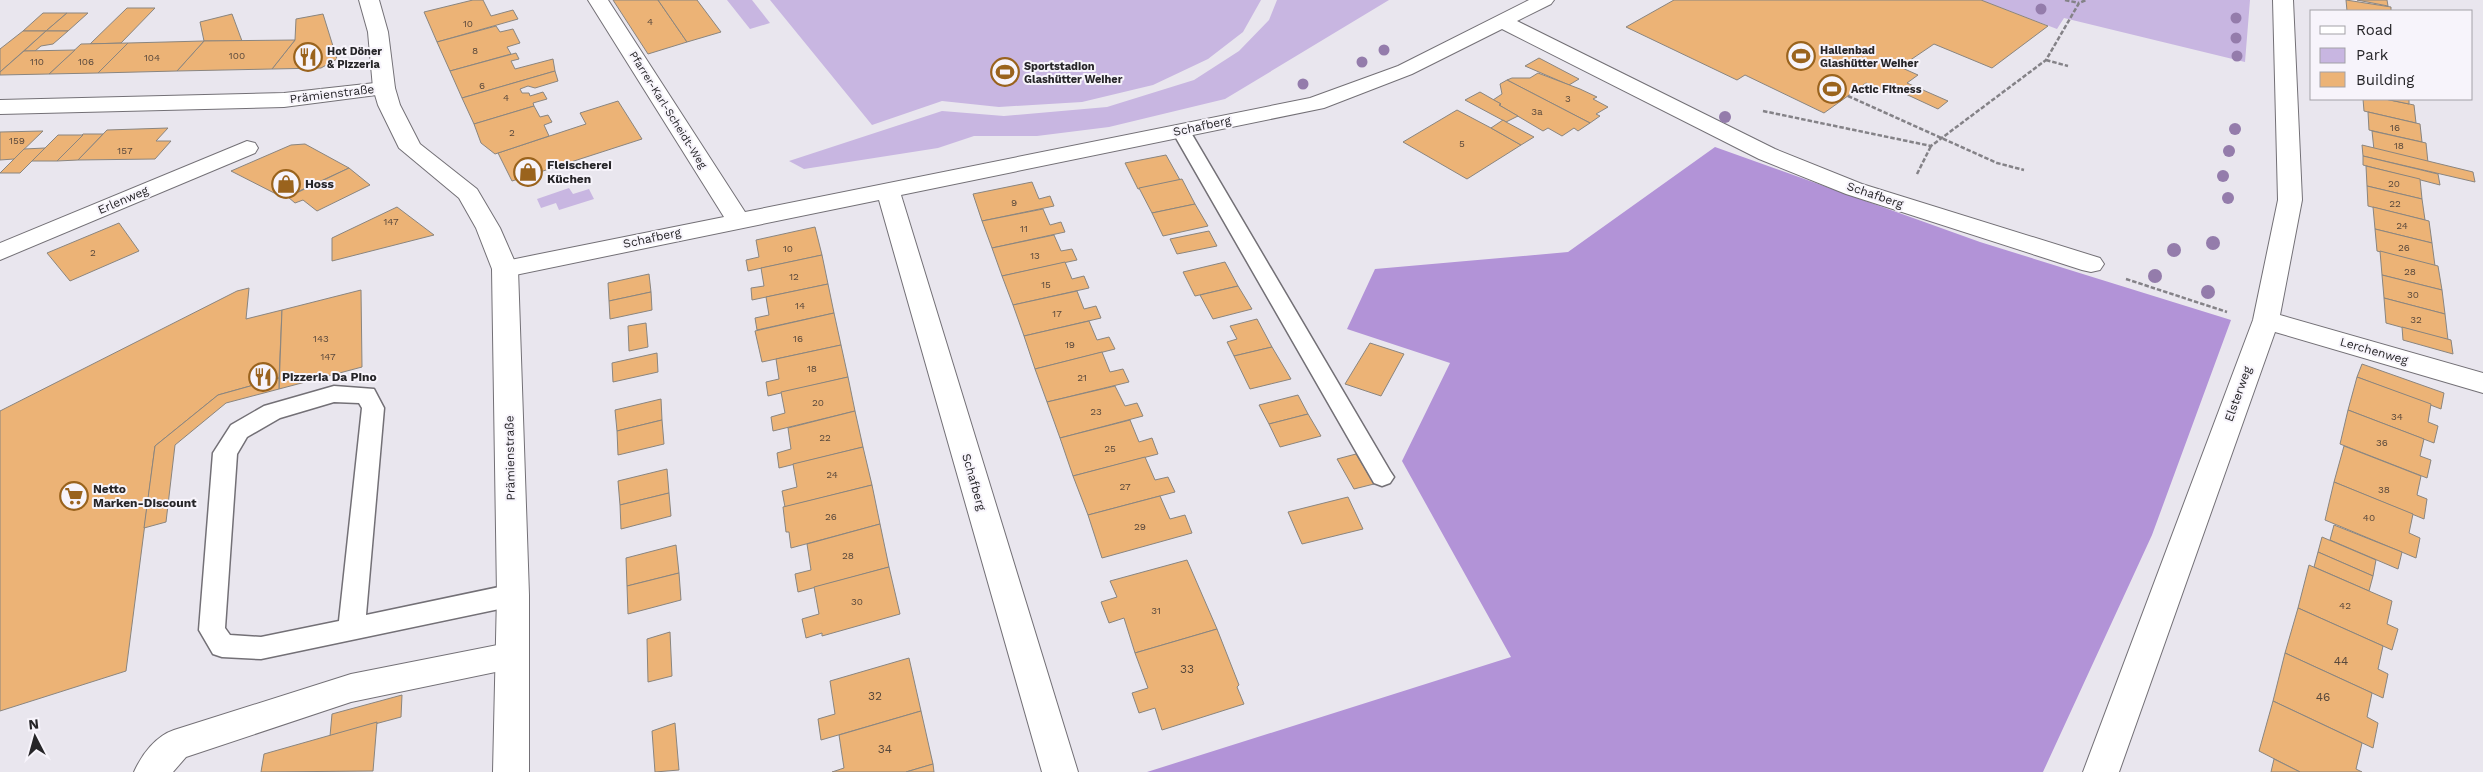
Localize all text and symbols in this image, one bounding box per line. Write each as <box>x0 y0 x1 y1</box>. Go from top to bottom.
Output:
legend <box>2310 10 2473 100</box>
house number: 4 <box>647 16 653 27</box>
house number: 10 <box>463 18 473 29</box>
text: Road <box>2356 21 2393 39</box>
sports icon: Hallenbad Glashütter Weiher <box>1786 41 1816 71</box>
restaurant icon: Hot Döner & Pizzeria <box>293 42 323 72</box>
place label: Hallenbad Glashütter Weiher <box>1820 44 1919 70</box>
place label: Hot Döner & Pizzeria <box>327 45 382 71</box>
house number: 8 <box>472 45 478 56</box>
text: Park <box>2356 46 2389 64</box>
street label: Pfarrer-Karl-Scheidt-Weg <box>627 49 710 171</box>
house number: 100 <box>229 50 245 61</box>
house number: 104 <box>144 52 160 63</box>
house number: 110 <box>30 56 44 67</box>
house number: 106 <box>78 56 94 67</box>
sports icon: Sportstadion Glashütter Weiher <box>990 57 1020 87</box>
place label: Sportstadion Glashütter Weiher <box>1024 60 1123 86</box>
text: Building <box>2356 71 2414 89</box>
sports icon: Actic Fitness <box>1817 74 1847 104</box>
house number: 6 <box>479 80 485 91</box>
street label: Prämienstraße <box>289 82 375 106</box>
place label: Actic Fitness <box>1851 83 1922 96</box>
house number: 4 <box>503 92 509 103</box>
house number: 3 <box>1565 93 1571 104</box>
house number: 3a <box>1531 106 1543 117</box>
street label: Schafberg <box>1172 113 1233 139</box>
house number: 16 <box>2390 122 2400 133</box>
house number: 2 <box>509 127 515 138</box>
house number: 159 <box>9 135 25 146</box>
house number: 5 <box>1459 138 1465 149</box>
house number: 18 <box>2394 140 2404 151</box>
house number: 157 <box>117 145 133 156</box>
shop icon: Fleischerei Küchen <box>513 157 543 187</box>
place label: Fleischerei Küchen <box>547 158 612 186</box>
shop icon: Hoss <box>271 169 301 199</box>
place label: Hoss <box>305 177 334 191</box>
house number: 20 <box>2388 178 2400 189</box>
street label: Schafberg <box>1845 179 1906 211</box>
street label: Erlenweg <box>96 183 151 217</box>
house number: 9 <box>1011 197 1017 208</box>
house number: 22 <box>2389 198 2401 209</box>
house number: 147 <box>383 216 399 227</box>
house number: 24 <box>2396 220 2408 231</box>
house number: 11 <box>1020 223 1028 234</box>
street label: Schafberg <box>622 225 683 251</box>
house number: 26 <box>2398 242 2410 253</box>
house number: 10 <box>783 243 793 254</box>
house number: 2 <box>90 247 96 258</box>
house number: 13 <box>1030 250 1040 261</box>
house number: 28 <box>2404 266 2416 277</box>
house number: 12 <box>789 271 799 282</box>
house number: 15 <box>1041 279 1051 290</box>
house number: 30 <box>2407 289 2419 300</box>
house number: 14 <box>795 300 805 311</box>
house number: 17 <box>1052 308 1062 319</box>
house number: 32 <box>2410 314 2422 325</box>
house number: 143 <box>313 333 329 344</box>
house number: 16 <box>793 333 803 344</box>
street label: Lerchenweg <box>2338 335 2410 368</box>
house number: 19 <box>1065 339 1075 350</box>
house number: 147 <box>320 351 336 362</box>
restaurant icon: Pizzeria Da Pino <box>248 362 278 392</box>
house number: 18 <box>807 363 817 374</box>
street label: Elsterweg <box>2222 364 2255 423</box>
place label: Pizzeria Da Pino <box>282 370 377 384</box>
house number: 21 <box>1077 372 1087 383</box>
house number: 20 <box>812 397 824 408</box>
house number: 23 <box>1090 406 1102 417</box>
house number: 34 <box>2391 411 2403 422</box>
street label: Prämienstraße <box>502 415 518 501</box>
house number: 22 <box>819 432 831 443</box>
house number: 36 <box>2376 437 2388 448</box>
house number: 25 <box>1104 443 1116 454</box>
street label: Schafberg <box>959 452 989 513</box>
house number: 24 <box>826 469 838 480</box>
supermarket icon: Netto Marken-Discount <box>59 481 89 511</box>
house number: 27 <box>1119 481 1131 492</box>
place label: Netto Marken-Discount <box>93 482 197 510</box>
house number: 38 <box>2378 484 2390 495</box>
house number: 26 <box>825 511 837 522</box>
house number: 40 <box>2363 512 2375 523</box>
house number: 29 <box>1134 521 1146 532</box>
house number: 28 <box>842 550 854 561</box>
house number: 30 <box>851 596 863 607</box>
house number: 42 <box>2339 600 2351 611</box>
house number: 31 <box>1151 605 1161 616</box>
house number: 44 <box>2334 654 2348 668</box>
house number: 33 <box>1180 662 1194 676</box>
house number: 32 <box>868 689 882 703</box>
house number: 46 <box>2316 690 2330 704</box>
north arrow <box>10 712 60 762</box>
text: N <box>28 716 40 733</box>
house number: 34 <box>878 742 892 756</box>

